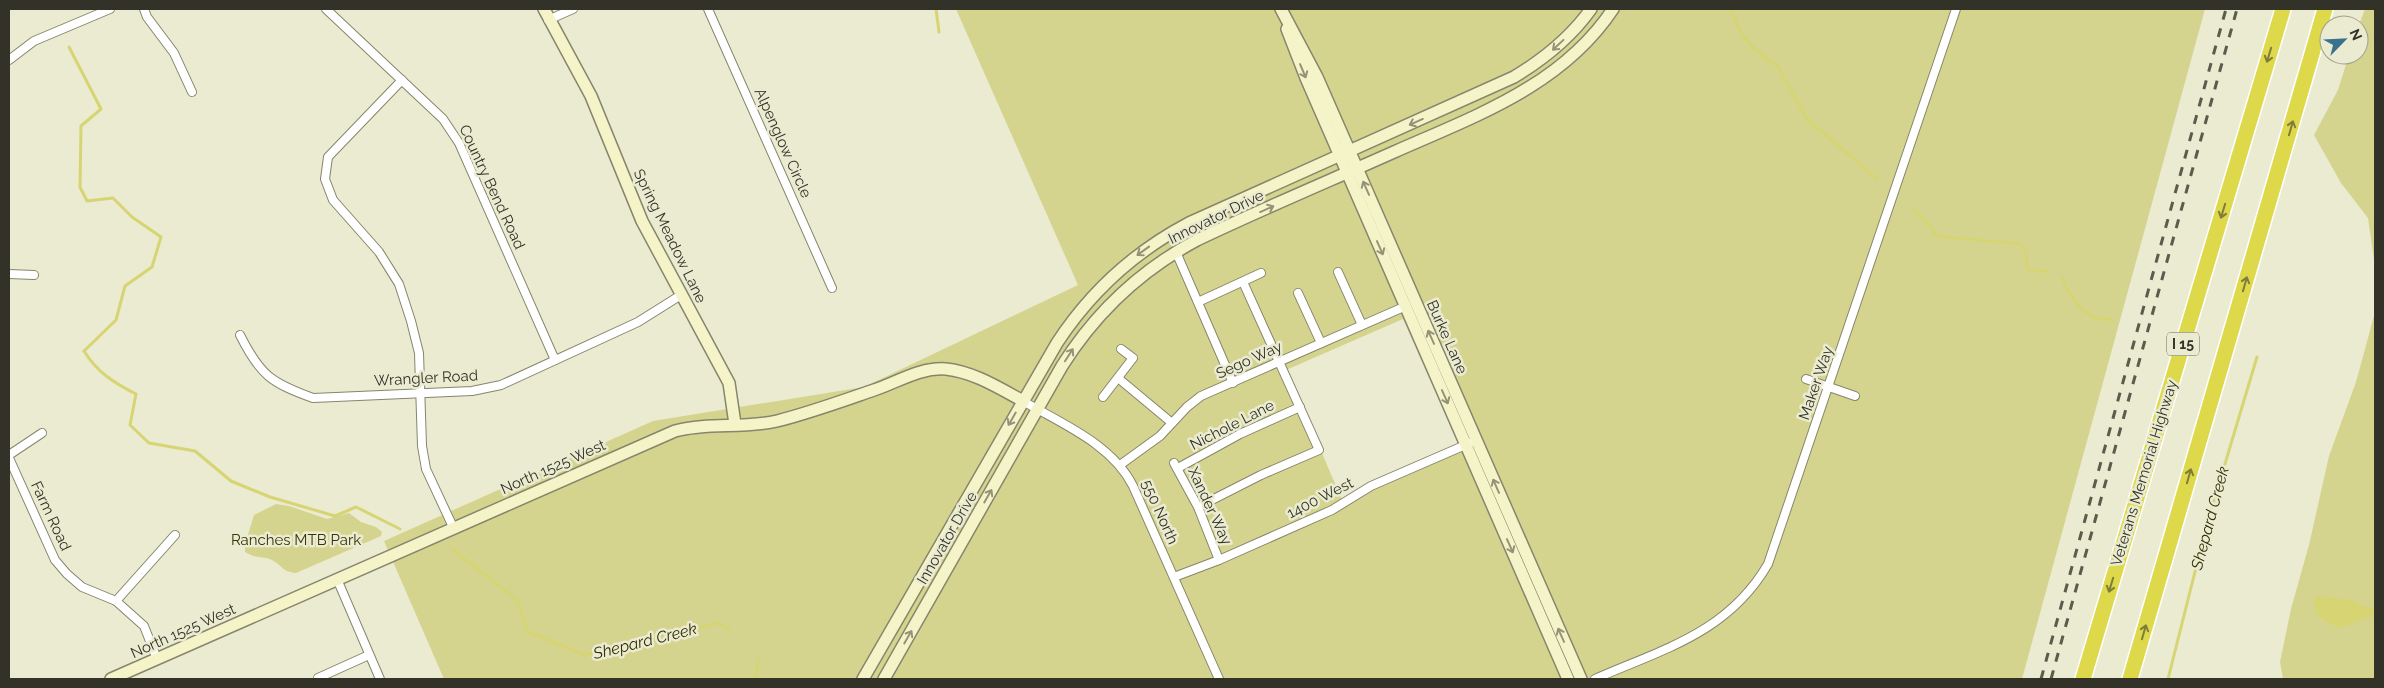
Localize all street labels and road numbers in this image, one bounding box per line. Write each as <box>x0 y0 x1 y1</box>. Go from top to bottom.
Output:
street label: Alpenglow Circle <box>751 85 815 201</box>
street label: Country Bend Road <box>455 122 529 252</box>
street label: Spring Meadow Lane <box>630 166 710 306</box>
street label: Innovator Drive <box>1165 186 1267 248</box>
street label: Burke Lane <box>1423 297 1471 377</box>
road number: I 15 <box>2167 332 2199 356</box>
street label: Sego Way <box>1213 337 1285 383</box>
street label: Maker Way <box>1795 344 1837 422</box>
street label: Wrangler Road <box>374 366 478 390</box>
street label: Veterans Memorial Highway <box>2107 378 2181 568</box>
street label: Nichole Lane <box>1187 396 1277 454</box>
street label: North 1525 West <box>498 436 608 498</box>
street label: Xander Way <box>1184 464 1236 548</box>
street label: 1400 West <box>1284 474 1356 522</box>
street label: 550 North <box>1138 477 1182 547</box>
street label: Farm Road <box>27 478 75 554</box>
street label: Innovator Drive <box>913 488 981 588</box>
street label: North 1525 West <box>128 600 238 662</box>

